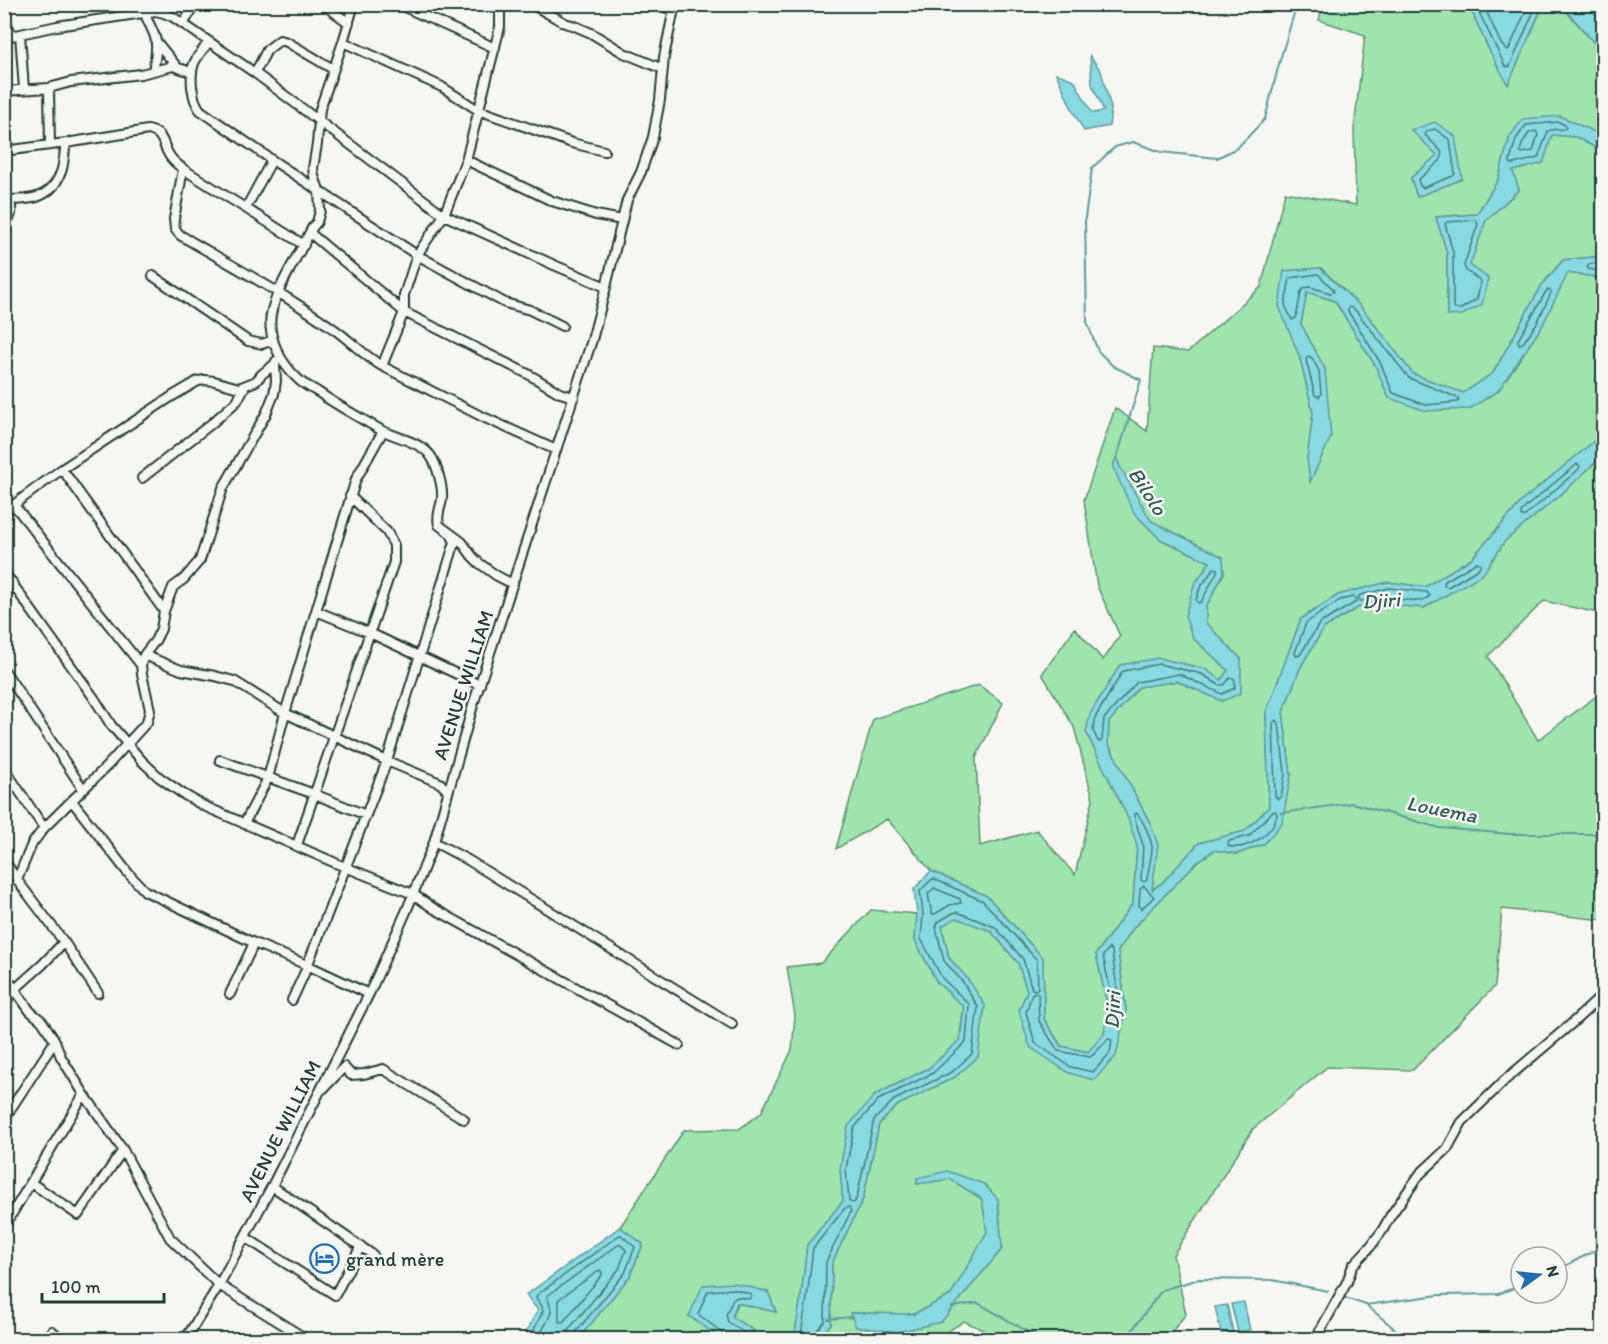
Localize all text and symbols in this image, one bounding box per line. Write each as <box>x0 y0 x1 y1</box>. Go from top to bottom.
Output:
water label: Bilolo <box>1123 462 1173 521</box>
water label: Djiri <box>1361 586 1403 614</box>
street label: AVENUE WILLIAM <box>428 607 498 763</box>
water label: Louema <box>1404 790 1480 828</box>
water label: Djiri <box>1099 988 1126 1030</box>
street label: AVENUE WILLIAM <box>234 1056 326 1206</box>
hotel icon: grand mère <box>309 1243 341 1275</box>
north arrow <box>1509 1245 1569 1305</box>
place label: grand mère <box>346 1247 444 1271</box>
text: N <box>1542 1264 1564 1279</box>
scale bar <box>42 1266 164 1304</box>
text: 100 m <box>51 1276 101 1298</box>

